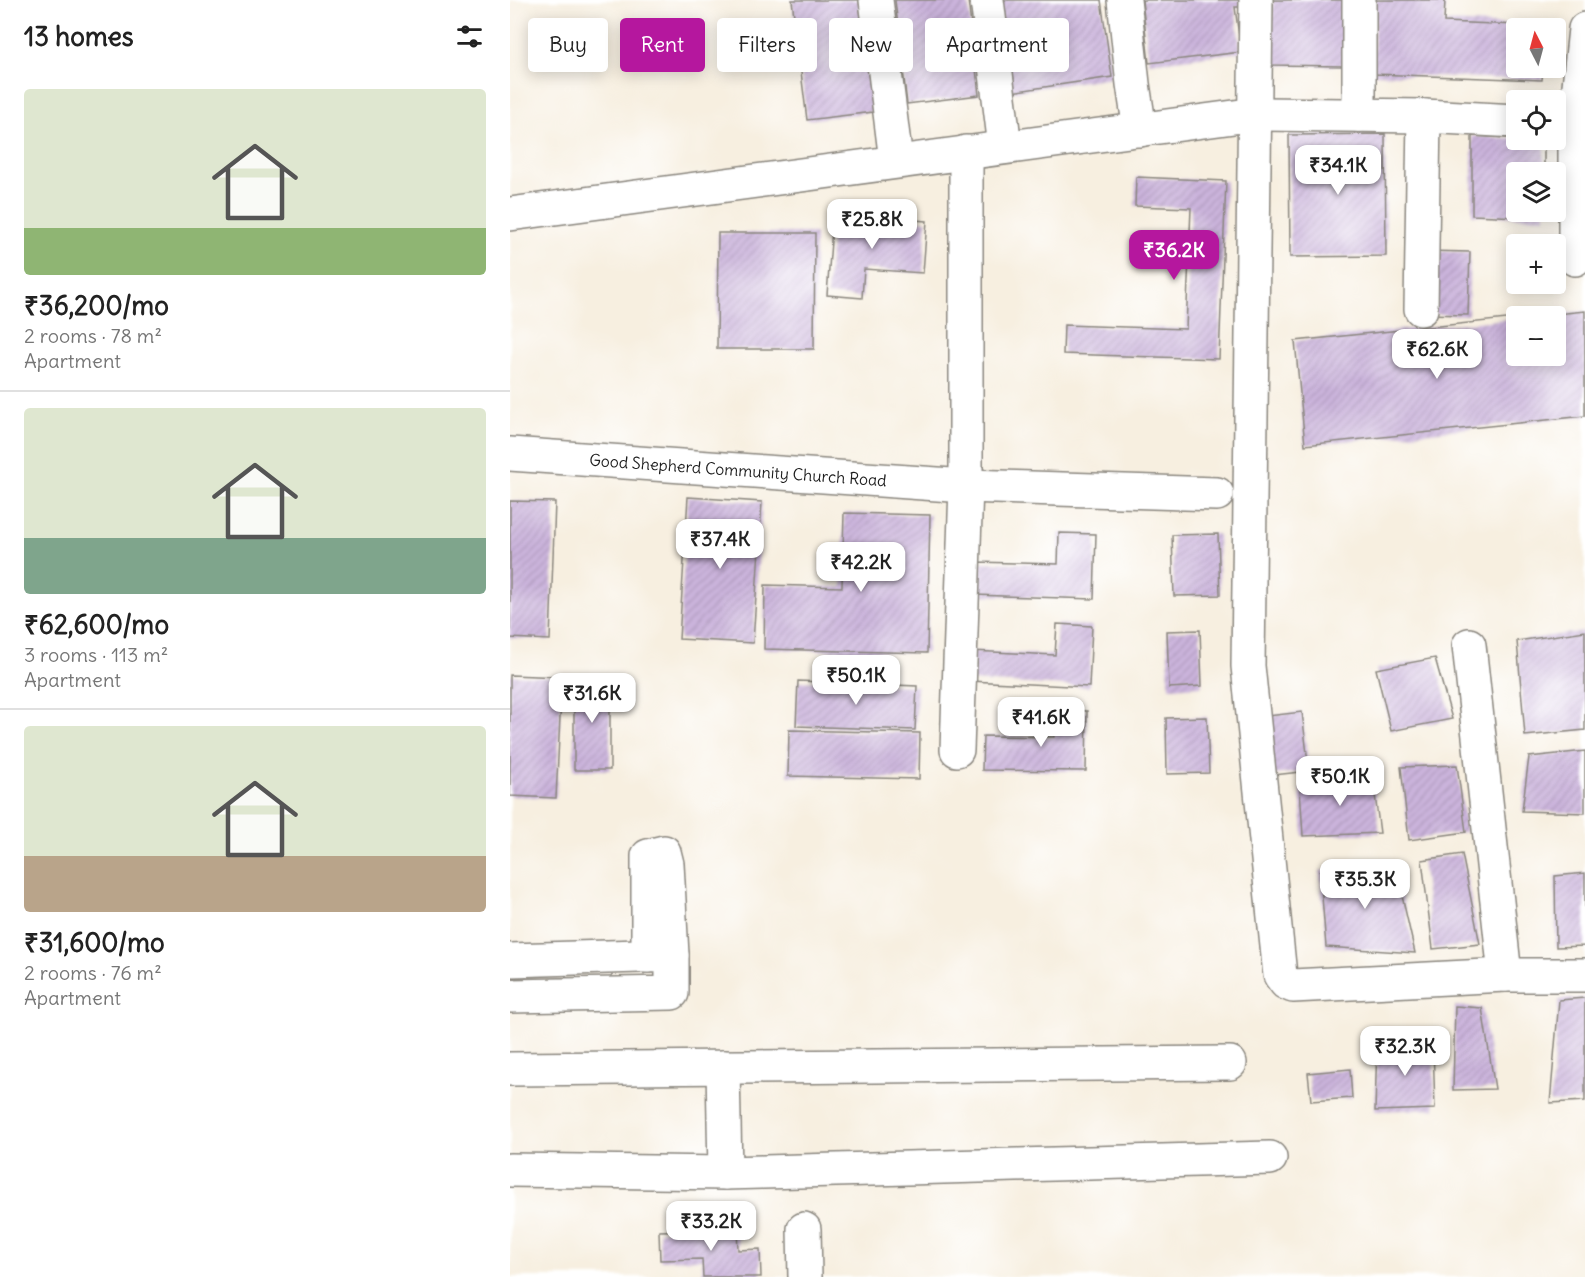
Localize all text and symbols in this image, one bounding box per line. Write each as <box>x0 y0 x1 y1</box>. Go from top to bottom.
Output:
chip: Buy <box>528 18 608 72</box>
chip: Rent <box>620 18 705 72</box>
chip: Filters <box>717 18 817 72</box>
chip: New <box>829 18 913 72</box>
chip: Apartment <box>925 18 1069 72</box>
north arrow <box>1506 18 1566 78</box>
map controls <box>1506 18 1566 366</box>
text: 13 homes <box>24 20 134 53</box>
icon: filters <box>453 20 486 53</box>
button: locate <box>1506 90 1566 150</box>
icon: home <box>201 128 309 236</box>
pin: ₹34.1K <box>1289 145 1387 196</box>
text: ₹34.1K <box>1309 152 1367 177</box>
button: layers <box>1506 162 1566 222</box>
pin: ₹25.8K <box>823 199 921 250</box>
text: ₹25.8K <box>841 206 903 231</box>
pin: ₹36.2K <box>1125 230 1223 281</box>
button: + <box>1506 234 1566 294</box>
text: ₹36.2K <box>1143 237 1205 262</box>
text: ₹36,200/mo <box>24 289 169 322</box>
button: − <box>1506 306 1566 366</box>
text: 2 rooms · 78 m² <box>24 323 162 348</box>
pin: ₹62.6K <box>1388 329 1486 380</box>
text: ₹62.6K <box>1406 336 1468 361</box>
text: Apartment <box>24 348 121 373</box>
icon: home <box>201 447 309 555</box>
street label: Good Shepherd Community Church Road <box>589 450 887 490</box>
pin: ₹37.4K <box>671 519 769 570</box>
text: ₹37.4K <box>690 526 750 551</box>
pin: ₹42.2K <box>812 542 910 593</box>
text: ₹42.2K <box>830 549 892 574</box>
text: ₹62,600/mo <box>24 608 169 641</box>
text: 3 rooms · 113 m² <box>24 642 168 667</box>
pin: ₹50.1K <box>807 655 905 706</box>
text: ₹50.1K <box>826 662 886 687</box>
text: Apartment <box>24 667 121 692</box>
pin: ₹31.6K <box>543 673 641 724</box>
text: ₹31.6K <box>563 680 621 705</box>
pin: ₹41.6K <box>992 697 1090 748</box>
text: ₹41.6K <box>1012 704 1070 729</box>
pin: ₹50.1K <box>1291 756 1389 807</box>
text: ₹50.1K <box>1310 763 1370 788</box>
icon: home <box>201 765 309 873</box>
pin: ₹35.3K <box>1316 859 1414 910</box>
text: ₹35.3K <box>1334 866 1396 891</box>
text: ₹31,600/mo <box>24 926 165 959</box>
text: 2 rooms · 76 m² <box>24 960 162 985</box>
text: Apartment <box>24 985 121 1010</box>
pin: ₹32.3K <box>1356 1026 1454 1077</box>
text: ₹32.3K <box>1374 1033 1436 1058</box>
pin: ₹33.2K <box>662 1201 760 1252</box>
text: ₹33.2K <box>680 1208 742 1233</box>

